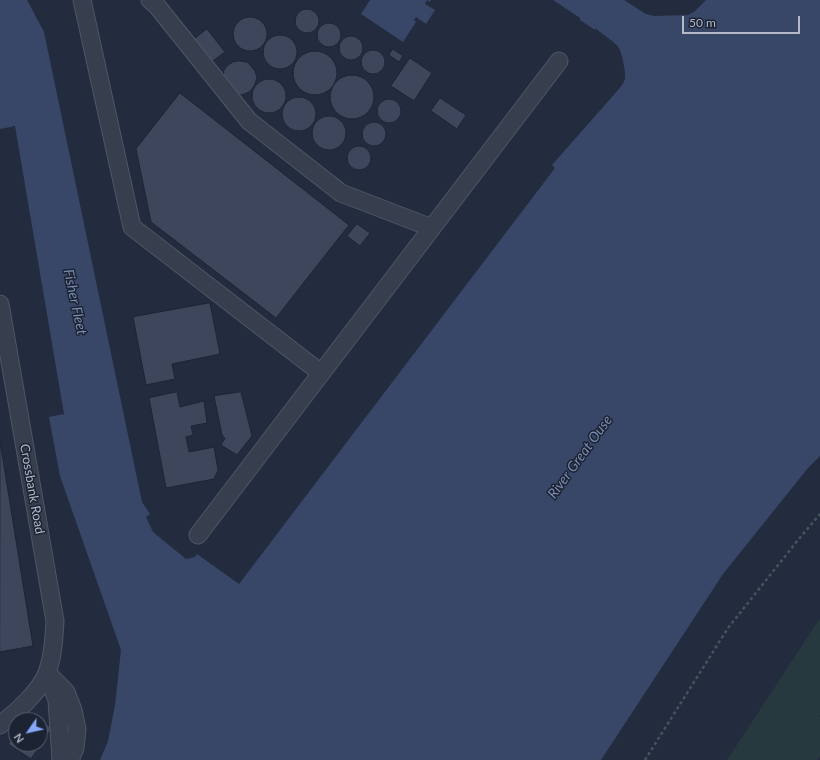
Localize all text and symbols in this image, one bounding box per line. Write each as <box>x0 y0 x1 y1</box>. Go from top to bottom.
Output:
scale bar <box>684 8 802 34</box>
text: 50 m <box>689 15 716 30</box>
water label: Fisher Fleet <box>60 267 90 337</box>
water label: River Great Ouse <box>544 412 616 502</box>
street label: Crossbank Road <box>16 443 48 535</box>
north arrow <box>8 712 48 752</box>
text: N <box>11 731 26 746</box>

